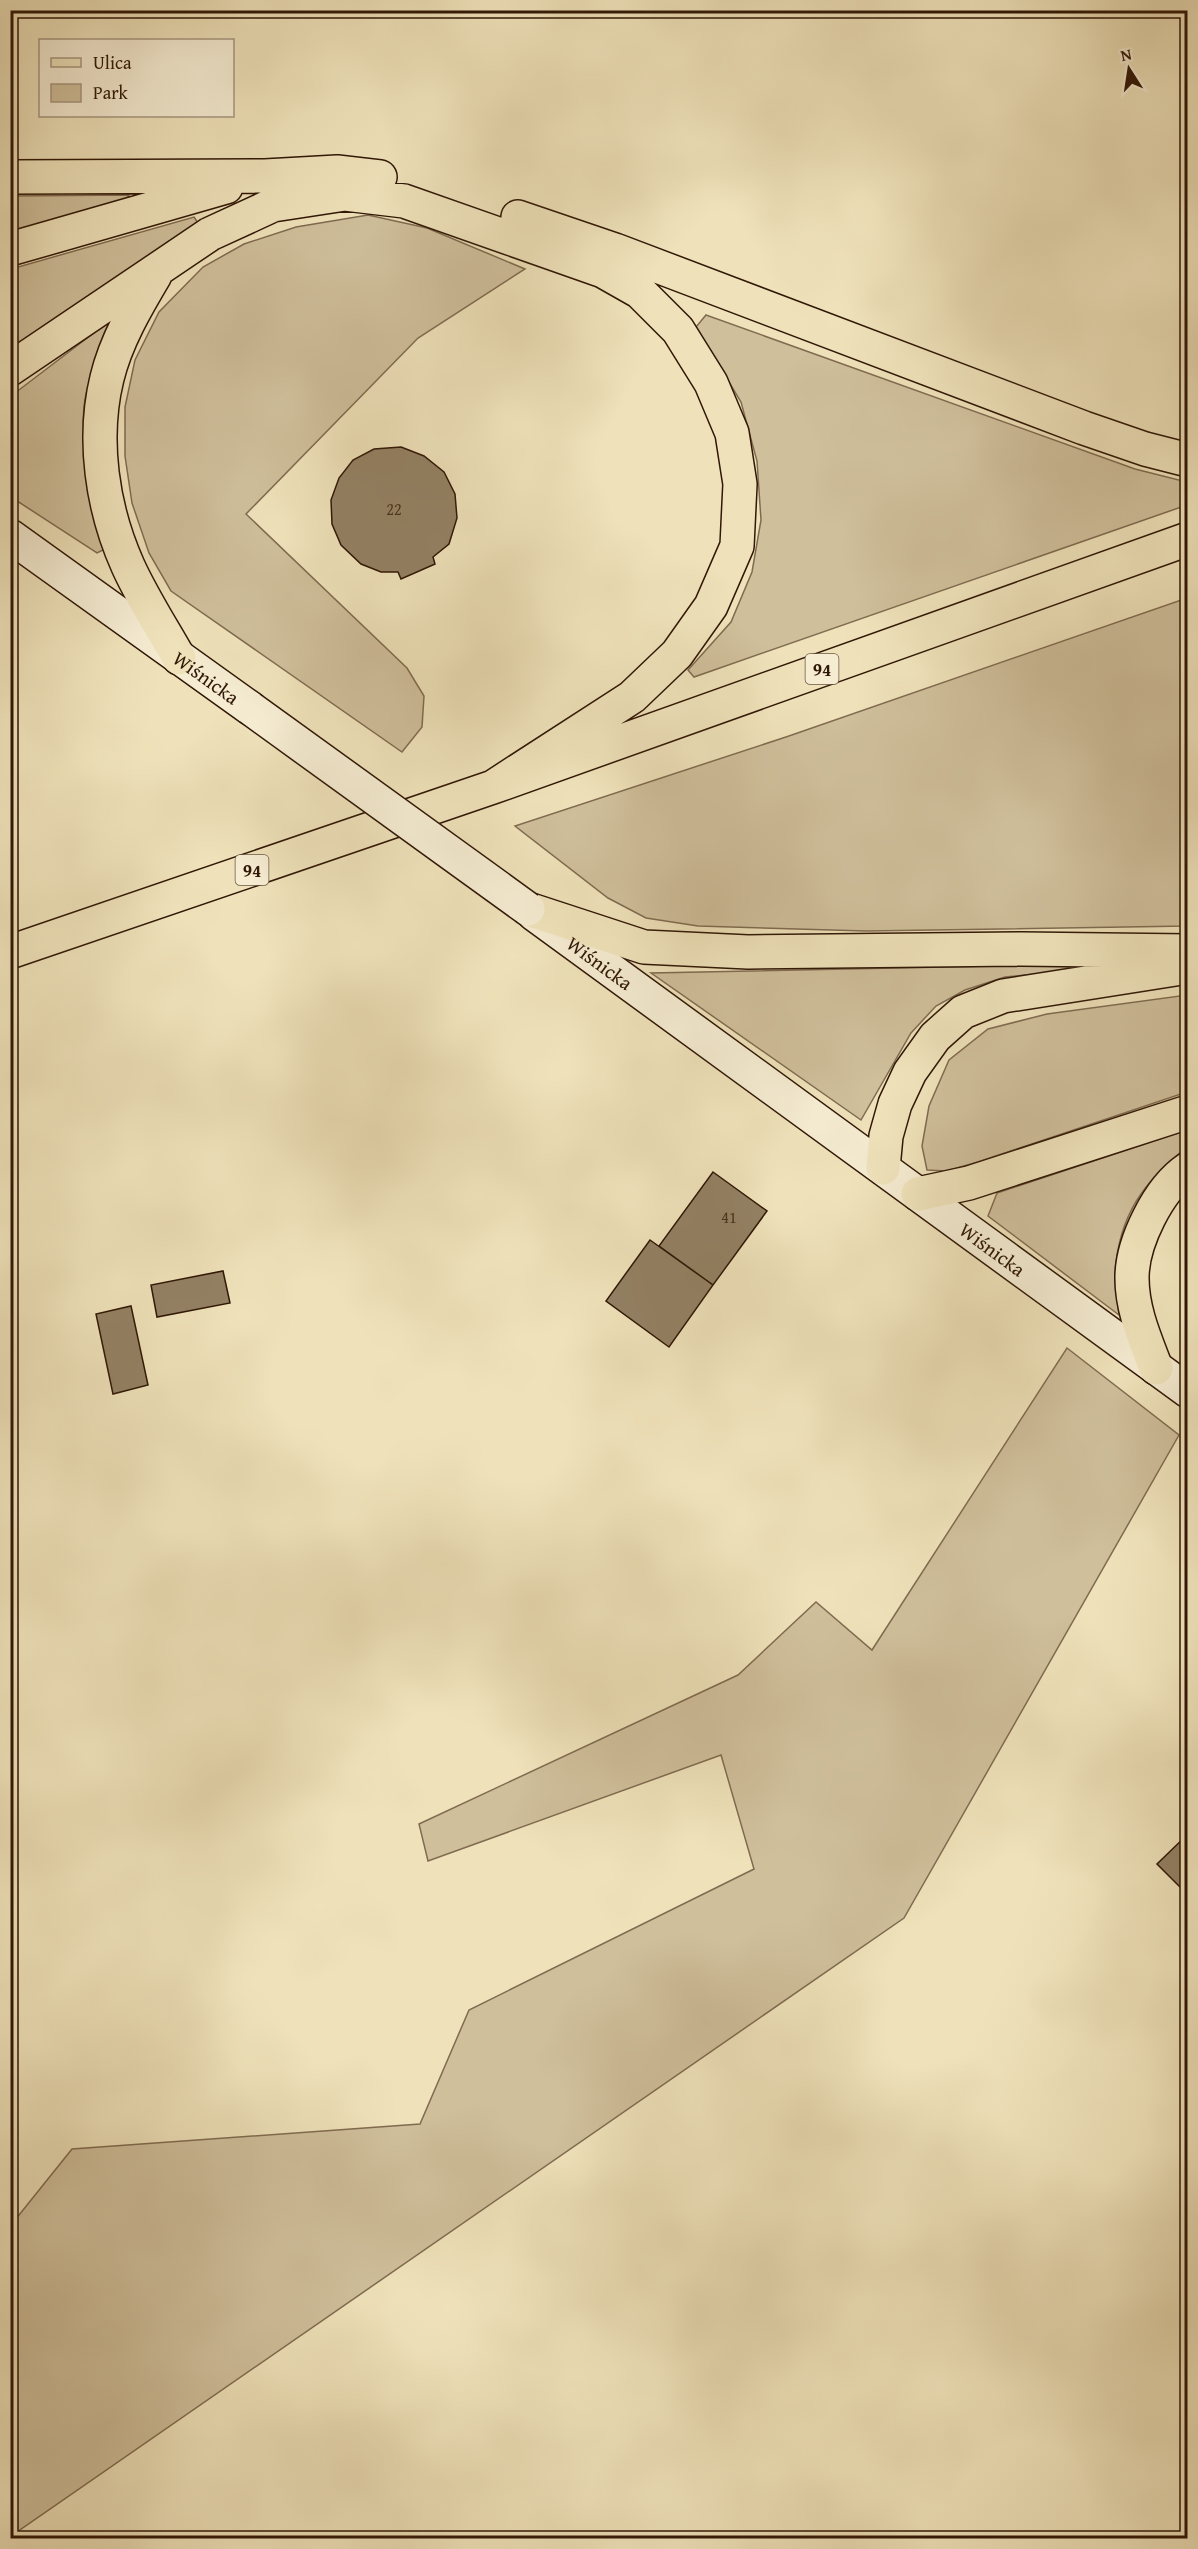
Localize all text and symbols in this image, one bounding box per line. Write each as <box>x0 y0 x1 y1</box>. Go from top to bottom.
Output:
legend <box>39 39 234 117</box>
north arrow <box>1099 39 1159 99</box>
text: N <box>1118 41 1134 67</box>
text: Ulica <box>93 49 132 76</box>
text: Park <box>93 79 129 106</box>
house number: 22 <box>386 497 402 521</box>
street label: Wiśnicka <box>168 643 246 711</box>
road number: 94 <box>806 654 838 684</box>
road number: 94 <box>236 855 268 885</box>
street label: Wiśnicka <box>561 928 640 997</box>
house number: 41 <box>721 1205 737 1229</box>
street label: Wiśnicka <box>954 1215 1032 1283</box>

